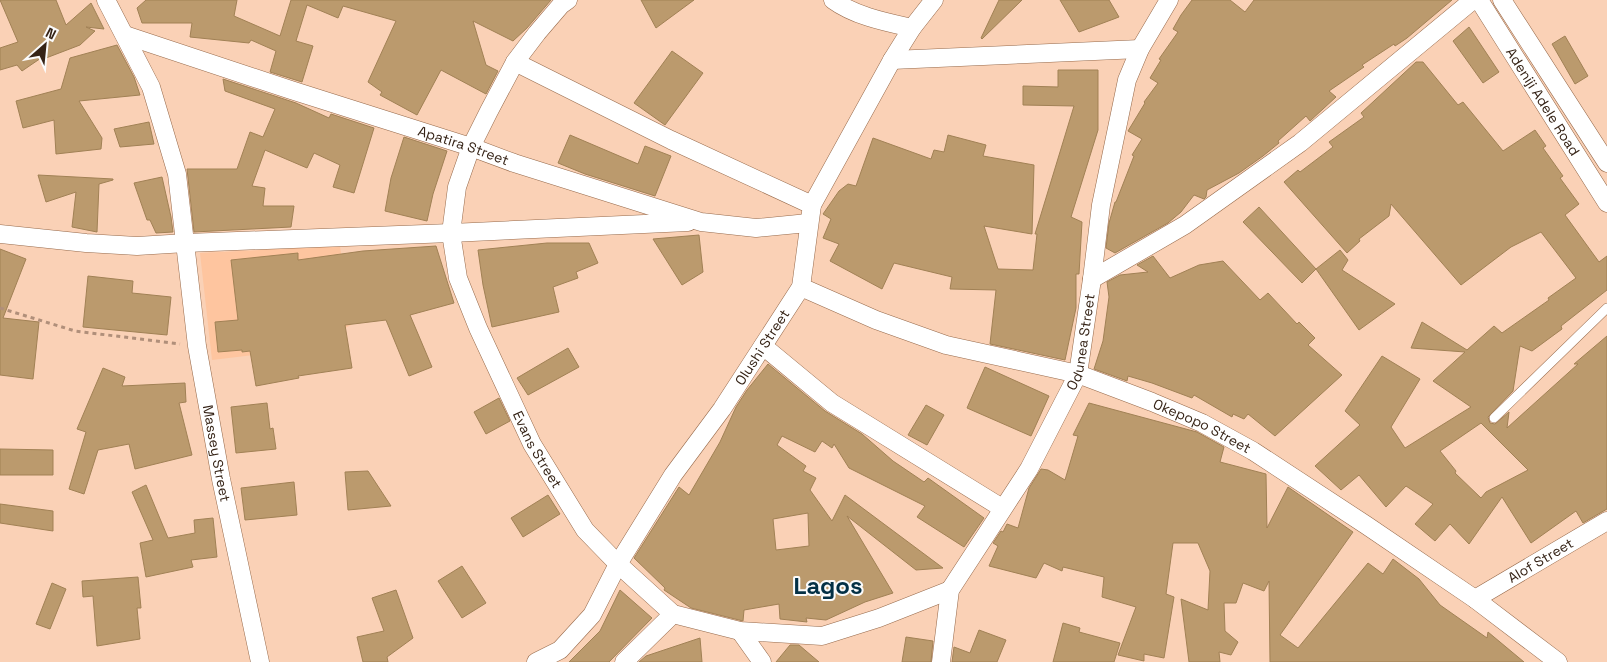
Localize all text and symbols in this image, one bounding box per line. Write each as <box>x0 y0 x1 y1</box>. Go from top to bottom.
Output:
north arrow <box>20 20 70 70</box>
text: N <box>43 23 59 44</box>
street label: Adeniji Adele Road <box>1502 44 1584 159</box>
street label: Apatira Street <box>416 122 511 169</box>
street label: Odunea Street <box>1062 292 1099 393</box>
street label: Olushi Street <box>731 306 793 389</box>
street label: Okepopo Street <box>1150 395 1254 457</box>
street label: Massey Street <box>199 403 235 503</box>
street label: Evans Street <box>509 408 566 491</box>
street label: Alof Street <box>1504 534 1577 587</box>
district label: Lagos <box>793 570 863 601</box>

